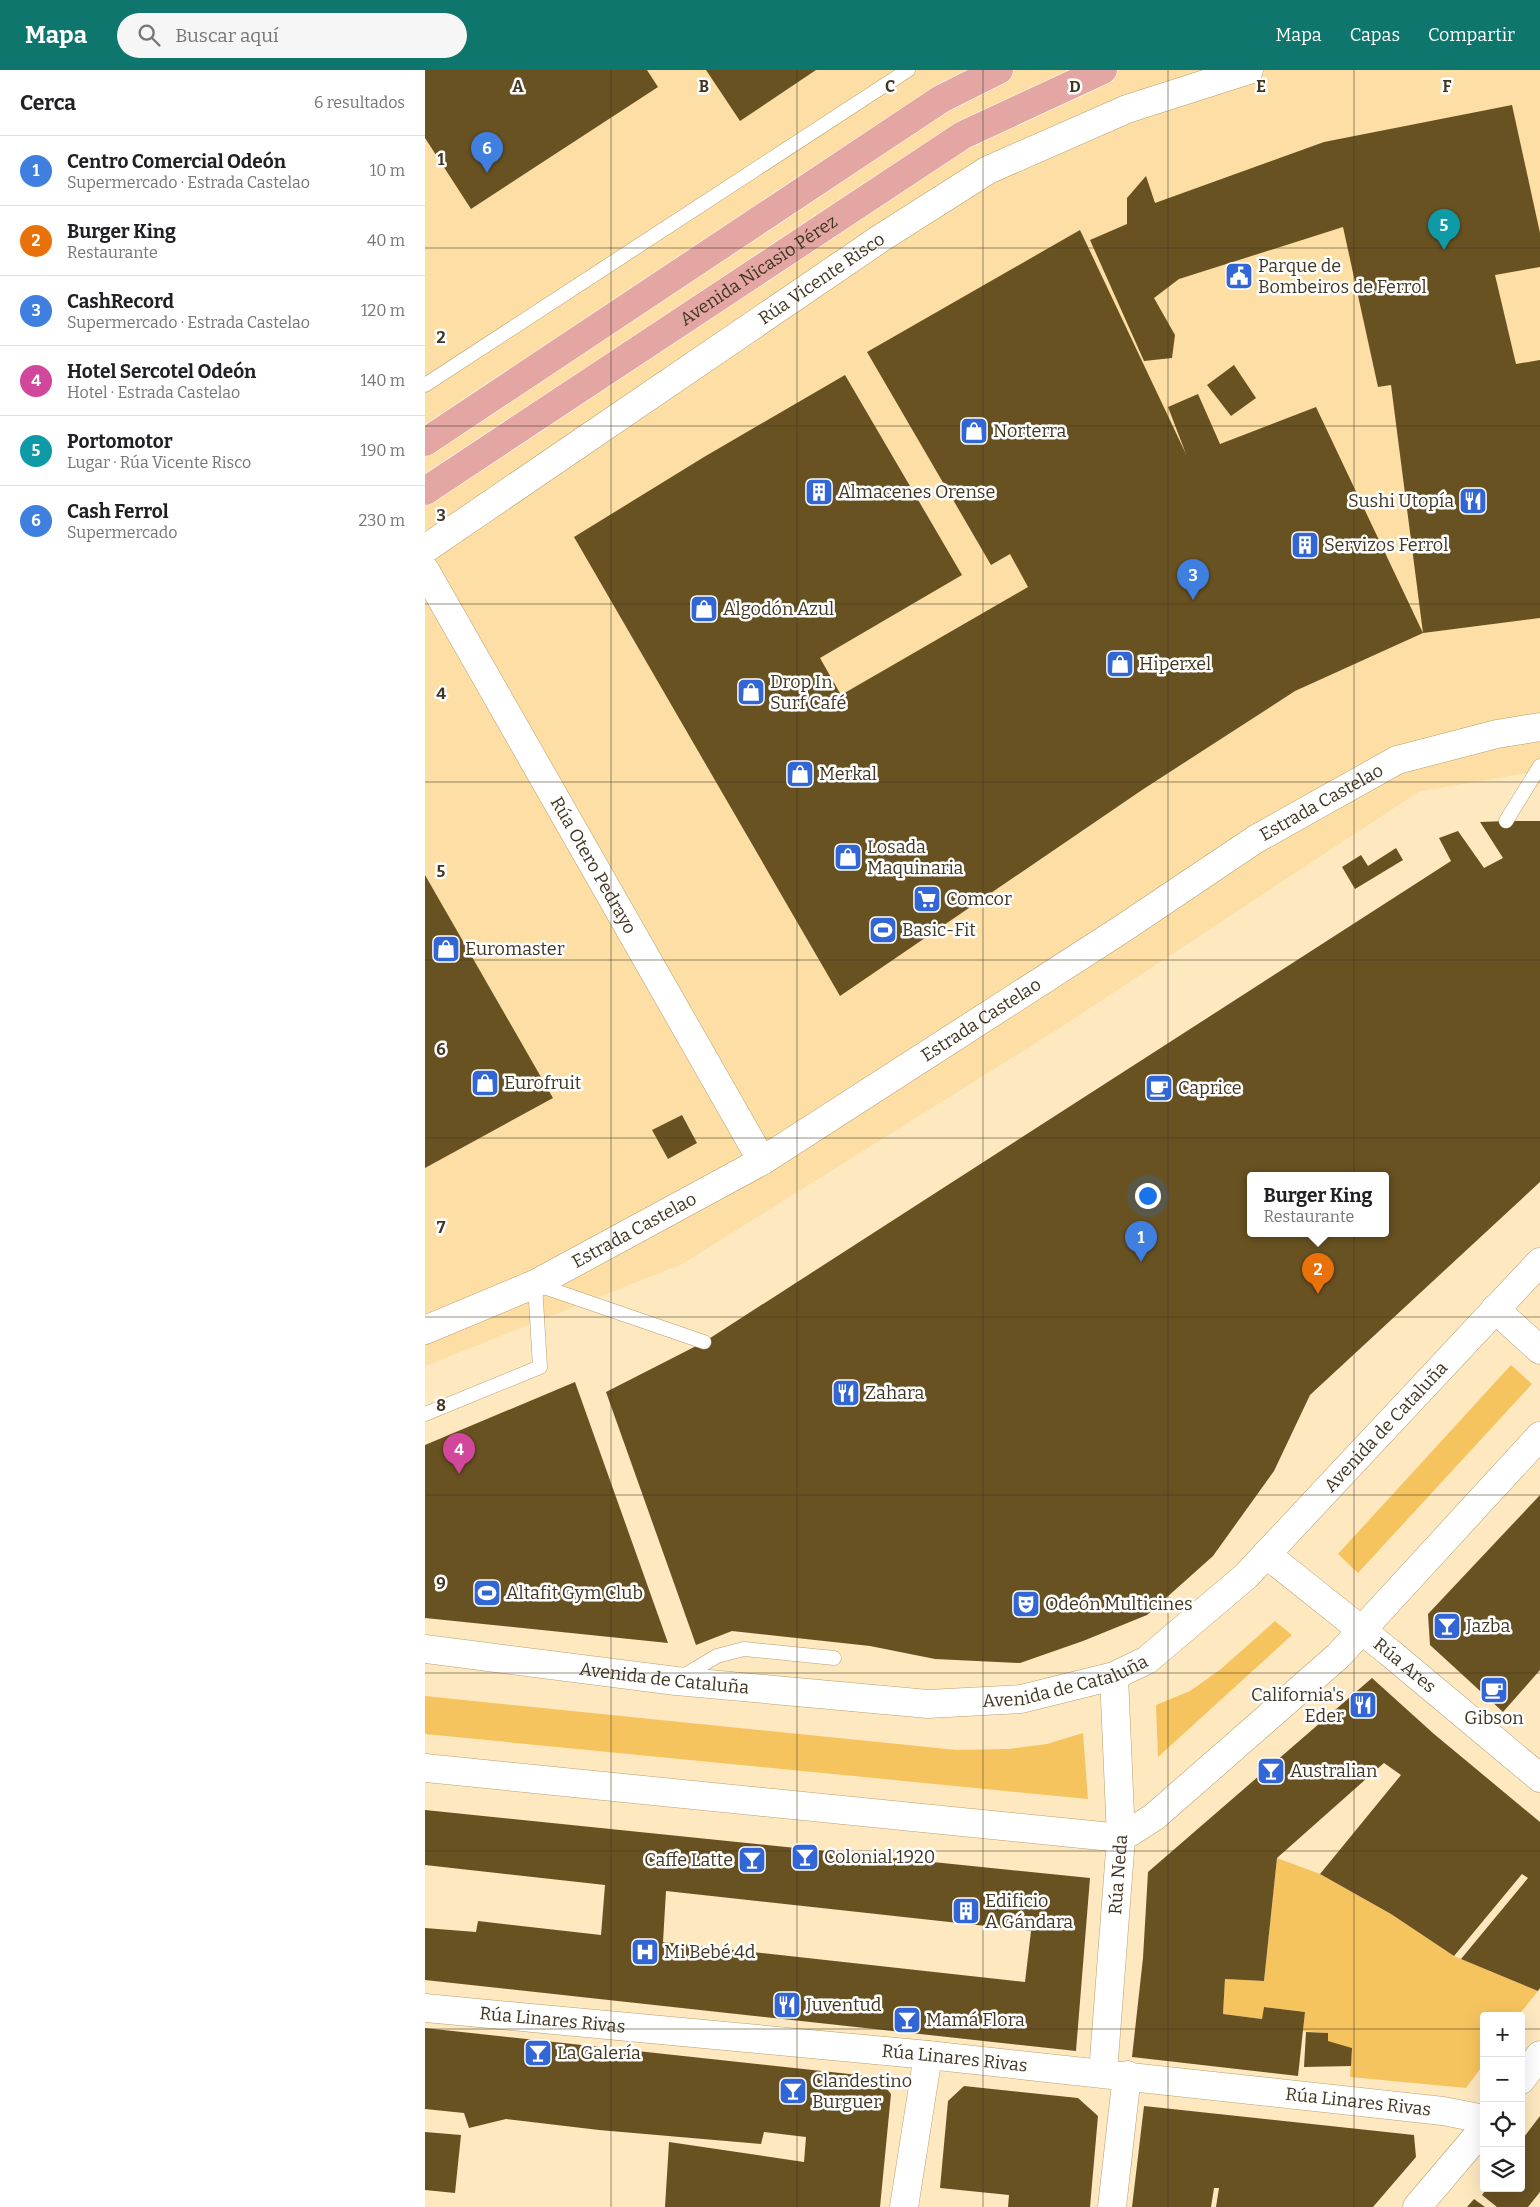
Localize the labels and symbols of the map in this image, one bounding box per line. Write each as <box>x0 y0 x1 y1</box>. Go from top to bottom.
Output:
text: A <box>512 77 524 96</box>
text: B <box>699 77 709 96</box>
text: C <box>885 77 895 96</box>
text: D <box>1069 77 1081 96</box>
text: E <box>1256 77 1266 96</box>
text: F <box>1443 77 1452 96</box>
pin: 6 <box>471 132 503 173</box>
text: 1 <box>438 150 445 169</box>
pin: 5 <box>1428 209 1460 250</box>
street label: Avenida Nicasio Pérez <box>676 210 842 330</box>
street label: Rúa Vicente Risco <box>754 228 889 329</box>
place label: Parque de Bombeiros de Ferrol <box>1258 255 1427 298</box>
public building icon: Parque de Bombeiros de Ferrol <box>1224 261 1254 291</box>
text: 2 <box>436 328 446 347</box>
shop icon: Norterra <box>959 416 989 446</box>
place label: Norterra <box>993 420 1066 442</box>
building icon: Almacenes Orense <box>804 477 834 507</box>
place label: Almacenes Orense <box>838 481 995 503</box>
restaurant icon: Sushi Utopía <box>1458 486 1488 516</box>
place label: Sushi Utopía <box>1348 490 1454 512</box>
text: 3 <box>436 506 446 525</box>
building icon: Servizos Ferrol <box>1290 530 1320 560</box>
place label: Servizos Ferrol <box>1324 534 1448 556</box>
pin: 3 <box>1177 559 1209 600</box>
shop icon: Algodón Azul <box>689 594 719 624</box>
place label: Algodón Azul <box>723 598 834 620</box>
shop icon: Hiperxel <box>1105 649 1135 679</box>
place label: Hiperxel <box>1139 653 1211 675</box>
place label: Drop In Surf Café <box>770 671 846 714</box>
shop icon: Drop In Surf Café <box>736 677 766 707</box>
text: 4 <box>436 684 446 703</box>
shop icon: Merkal <box>785 759 815 789</box>
street label: Estrada Castelao <box>1256 759 1387 846</box>
place label: Merkal <box>819 763 877 785</box>
street label: Rúa Otero Pedrayo <box>546 793 641 938</box>
place label: Losada Maquinaria <box>867 836 964 879</box>
shop icon: Losada Maquinaria <box>833 842 863 872</box>
text: 5 <box>437 862 446 881</box>
supermarket icon: Comcor <box>912 884 942 914</box>
place label: Comcor <box>946 888 1012 910</box>
sports icon: Basic-Fit <box>868 915 898 945</box>
place label: Basic-Fit <box>902 919 976 941</box>
shop icon: Euromaster <box>431 934 461 964</box>
place label: Euromaster <box>465 938 565 960</box>
street label: Estrada Castelao <box>917 973 1045 1067</box>
text: 6 <box>436 1040 446 1059</box>
shop icon: Eurofruit <box>470 1068 500 1098</box>
place label: Eurofruit <box>504 1072 582 1094</box>
cafe icon: Caprice <box>1144 1073 1174 1103</box>
place label: Caprice <box>1178 1077 1242 1099</box>
your location <box>1135 1183 1161 1209</box>
street label: Estrada Castelao <box>568 1188 700 1273</box>
text: 7 <box>437 1218 446 1237</box>
pin: 1 <box>1125 1221 1157 1262</box>
pin: 2 <box>1302 1253 1334 1294</box>
street label: Avenida de Cataluña <box>1319 1357 1452 1497</box>
restaurant icon: Zahara <box>831 1378 861 1408</box>
place label: Zahara <box>865 1382 924 1404</box>
text: 8 <box>436 1396 446 1415</box>
pin: 4 <box>443 1433 475 1474</box>
text: 9 <box>436 1574 446 1593</box>
sports icon: Altafit Gym Club <box>472 1578 502 1608</box>
place label: Altafit Gym Club <box>506 1582 643 1604</box>
theatre icon: Odeón Multicines <box>1011 1589 1041 1619</box>
place label: Odeón Multicines <box>1045 1593 1193 1615</box>
bar icon: Jazba <box>1432 1611 1462 1641</box>
place label: Jazba <box>1465 1615 1510 1637</box>
street label: Rúa Ares <box>1369 1633 1441 1698</box>
street label: Avenida de Cataluña <box>982 1650 1152 1712</box>
street label: Avenida de Cataluña <box>578 1658 750 1699</box>
cafe icon: Gibson <box>1479 1675 1509 1705</box>
place label: California's Eder <box>1251 1684 1344 1727</box>
restaurant icon: California's Eder <box>1348 1690 1378 1720</box>
place label: Gibson <box>1464 1707 1524 1729</box>
bar icon: Australian <box>1256 1756 1286 1786</box>
place label: Australian <box>1290 1760 1378 1782</box>
street label: Rúa Neda <box>1104 1834 1132 1915</box>
bar icon: Colonial 1920 <box>790 1842 820 1872</box>
bar icon: Caffe Latte <box>737 1845 767 1875</box>
place label: Colonial 1920 <box>824 1846 935 1868</box>
place label: Caffe Latte <box>644 1849 733 1871</box>
place label: Edificio A Gándara <box>985 1890 1073 1933</box>
building icon: Edificio A Gándara <box>951 1896 981 1926</box>
hospital icon: Mi Bebé 4d <box>630 1937 660 1967</box>
place label: Mi Bebé 4d <box>664 1941 756 1963</box>
restaurant icon: Juventud <box>772 1990 802 2020</box>
place label: Juventud <box>805 1994 882 2016</box>
street label: Rúa Linares Rivas <box>479 2002 626 2038</box>
bar icon: Mamá Flora <box>892 2005 922 2035</box>
place label: Mamá Flora <box>926 2009 1025 2031</box>
bar icon: La Galería <box>523 2038 553 2068</box>
street label: Rúa Linares Rivas <box>881 2040 1029 2077</box>
place label: La Galería <box>557 2042 641 2064</box>
place label: Clandestino Burguer <box>812 2070 912 2113</box>
bar icon: Clandestino Burguer <box>778 2076 808 2106</box>
street label: Rúa Linares Rivas <box>1284 2083 1432 2121</box>

